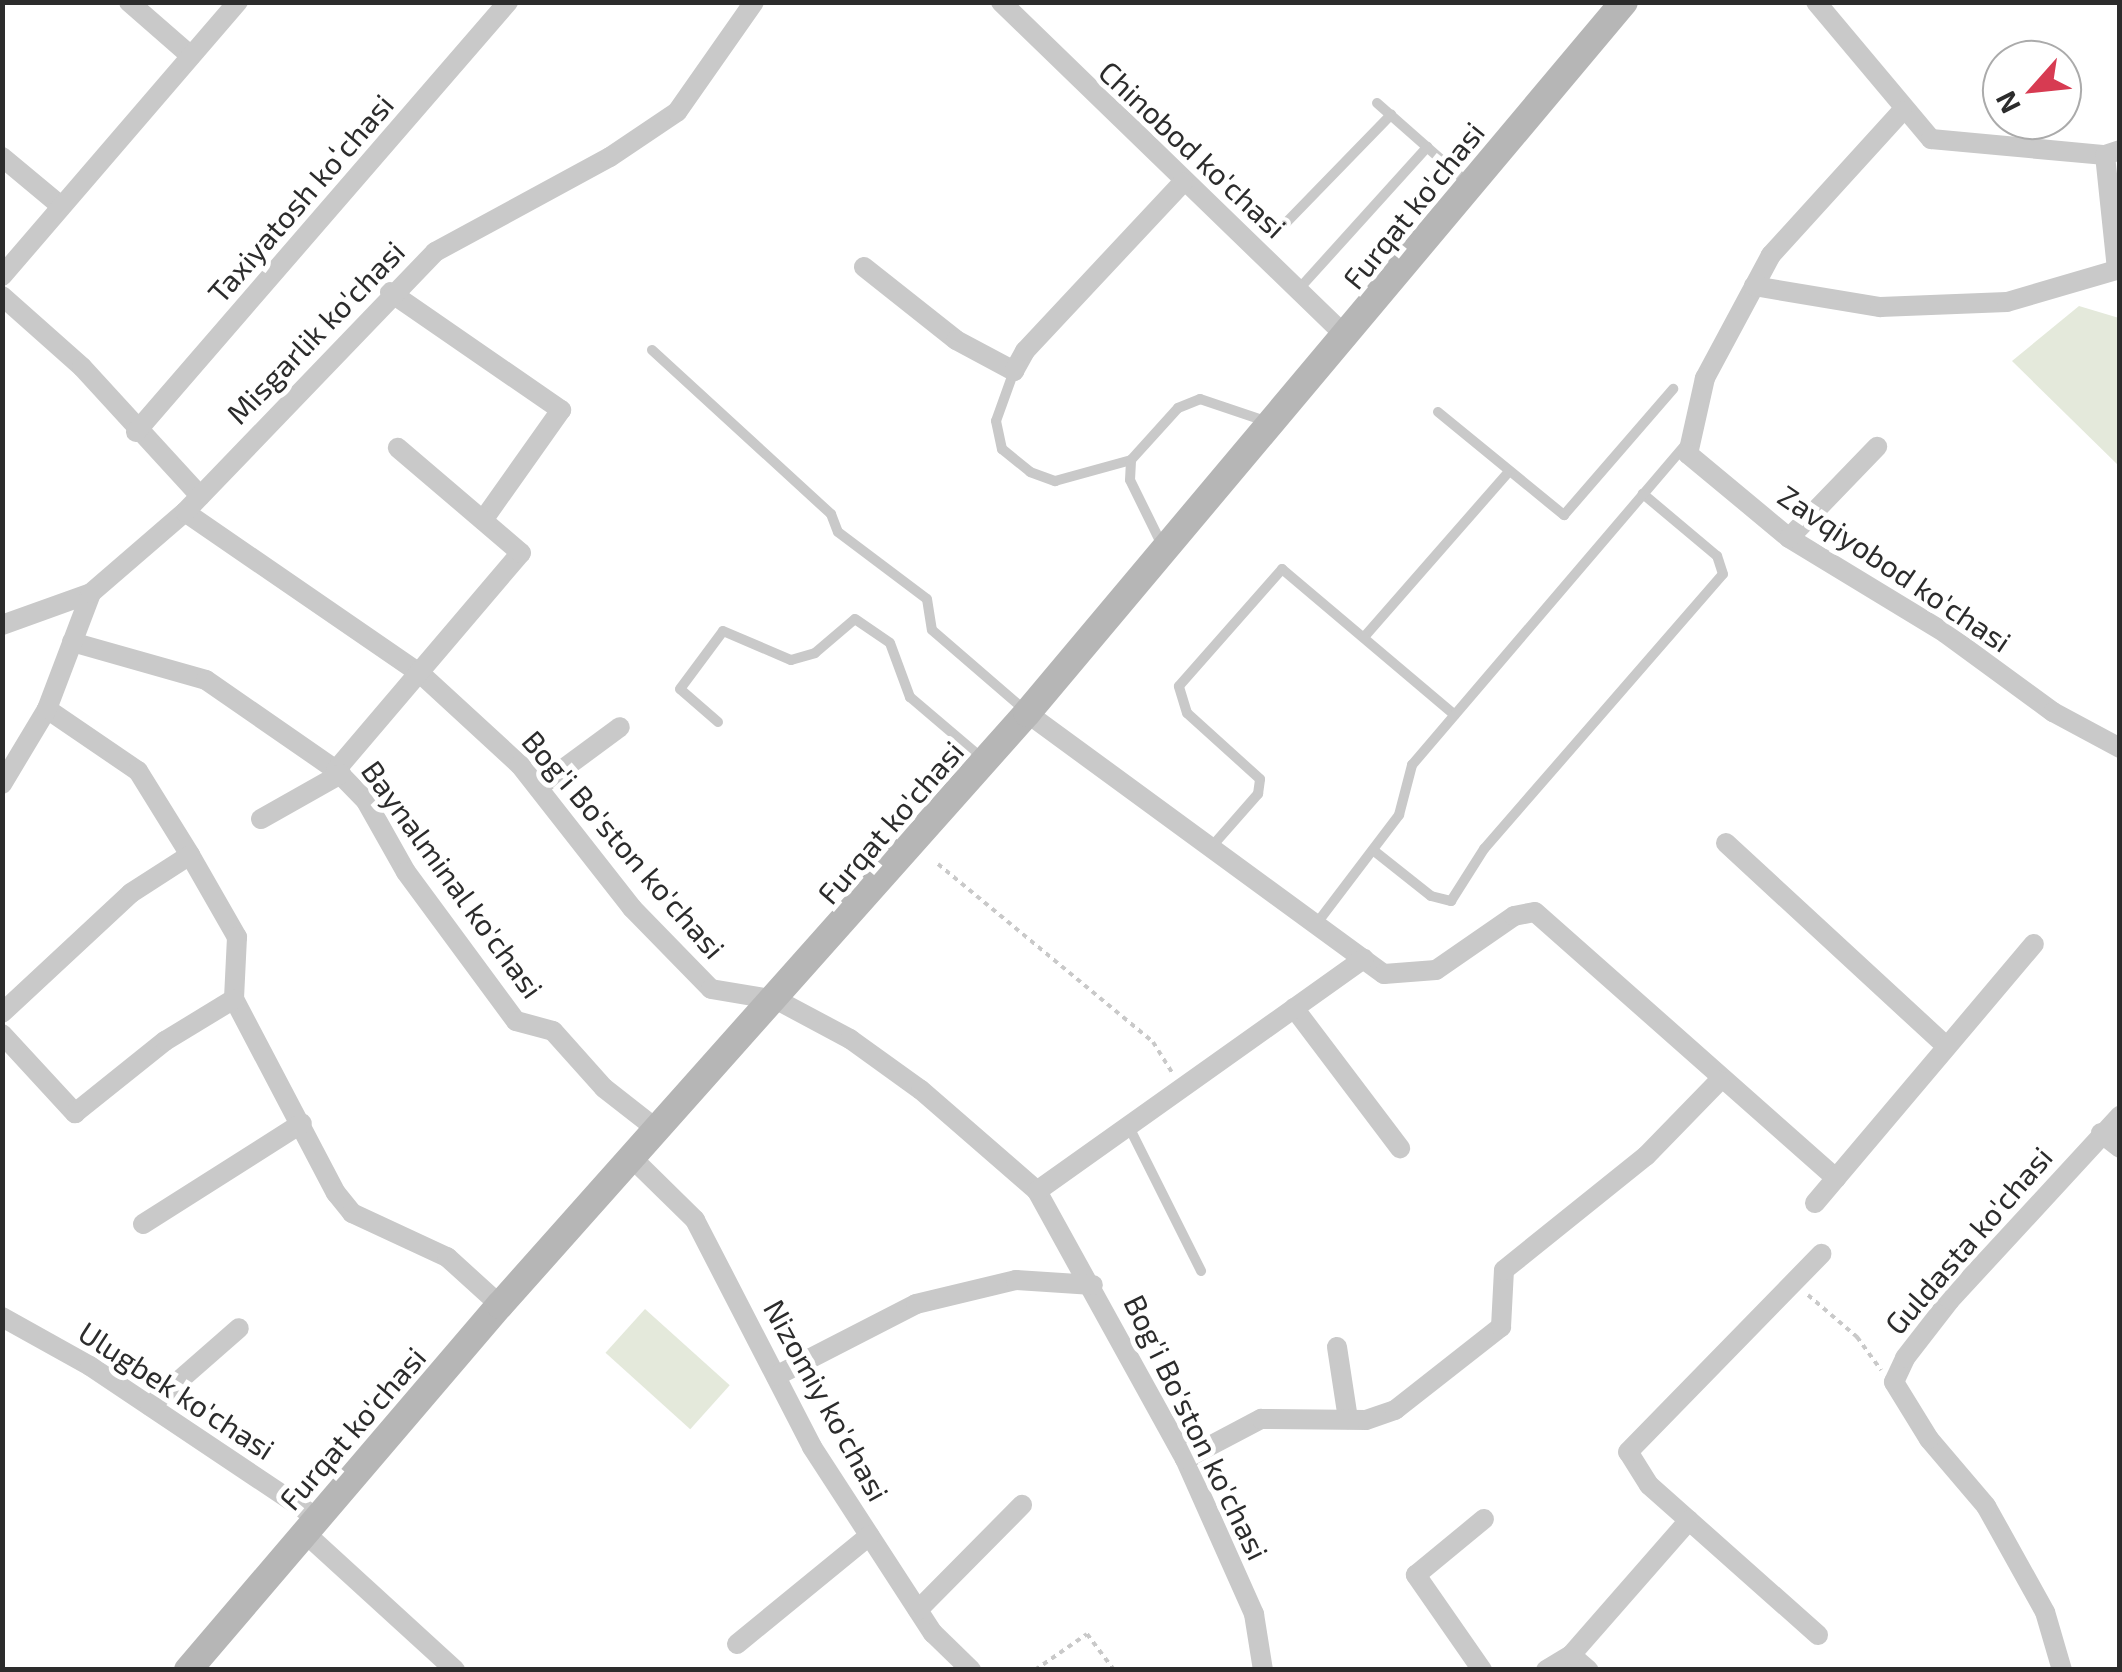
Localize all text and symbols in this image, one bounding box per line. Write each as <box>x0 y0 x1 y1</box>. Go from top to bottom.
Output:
north arrow <box>1982 40 2082 140</box>
street label: Chinobod ko'chasi <box>1092 53 1294 245</box>
street label: Taxiyatosh koʻchasi <box>200 86 400 310</box>
text: N <box>1987 86 2027 119</box>
street label: Furqat ko'chasi <box>1335 114 1491 296</box>
street label: Misgarlik ko'chasi <box>218 233 412 431</box>
street label: Zavqiyobod ko'chasi <box>1772 477 2018 659</box>
street label: Bog'i Bo'ston ko'chasi <box>515 723 733 965</box>
street label: Furqat ko'chasi <box>809 733 971 911</box>
street label: Baynalminal ko'chasi <box>355 753 551 1005</box>
street label: Guldasta ko'chasi <box>1877 1139 2059 1341</box>
street label: Bog'i Bo'ston ko'chasi <box>1117 1289 1277 1565</box>
street label: Nizomiy ko'chasi <box>757 1293 897 1507</box>
street label: Ulugbek ko'chasi <box>72 1313 282 1467</box>
street label: Furqat ko'chasi <box>271 1339 433 1517</box>

